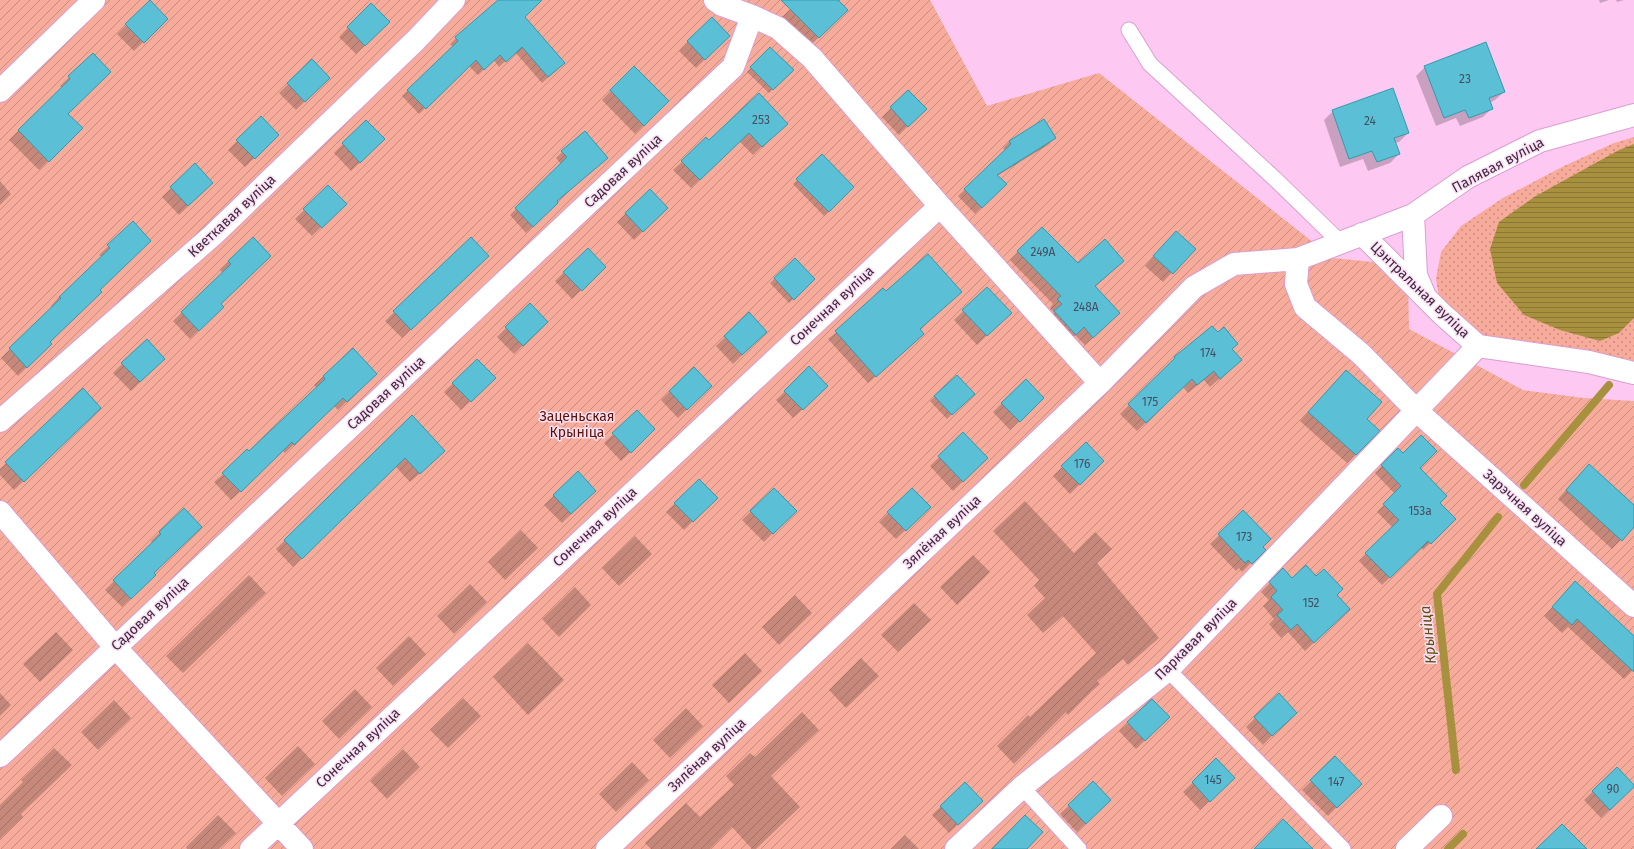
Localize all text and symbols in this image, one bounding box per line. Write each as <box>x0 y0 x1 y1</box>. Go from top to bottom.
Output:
house number: 23 <box>1459 72 1471 86</box>
house number: 253 <box>752 113 770 127</box>
house number: 24 <box>1364 114 1377 128</box>
street label: Садовая вуліца <box>581 131 665 211</box>
street label: Палявая вуліца <box>1449 134 1547 196</box>
street label: Кветкавая вуліца <box>185 171 279 261</box>
street label: Цэнтральная вуліца <box>1367 238 1473 342</box>
house number: 249А <box>1031 245 1056 259</box>
street label: Сонечная вуліца <box>786 263 878 349</box>
house number: 248А <box>1073 300 1099 314</box>
house number: 174 <box>1200 346 1217 360</box>
street label: Садовая вуліца <box>344 353 428 433</box>
house number: 175 <box>1142 395 1158 409</box>
park label: Заценьская Крыніца <box>539 408 615 441</box>
house number: 176 <box>1074 457 1090 471</box>
street label: Зарэчная вуліца <box>1480 466 1570 550</box>
street label: Сонечная вуліца <box>549 484 641 570</box>
street label: Зялёная вуліца <box>900 492 984 572</box>
house number: 153а <box>1408 504 1432 518</box>
house number: 173 <box>1236 530 1252 544</box>
street label: Садовая вуліца <box>108 574 192 654</box>
street label: Паркавая вуліца <box>1151 594 1241 684</box>
house number: 152 <box>1302 596 1320 610</box>
water label: Крыніца <box>1416 605 1440 665</box>
street label: Сонечная вуліца <box>312 705 404 791</box>
street label: Зялёная вуліца <box>665 715 749 795</box>
house number: 145 <box>1204 773 1222 787</box>
house number: 147 <box>1328 775 1344 789</box>
house number: 90 <box>1607 782 1620 796</box>

